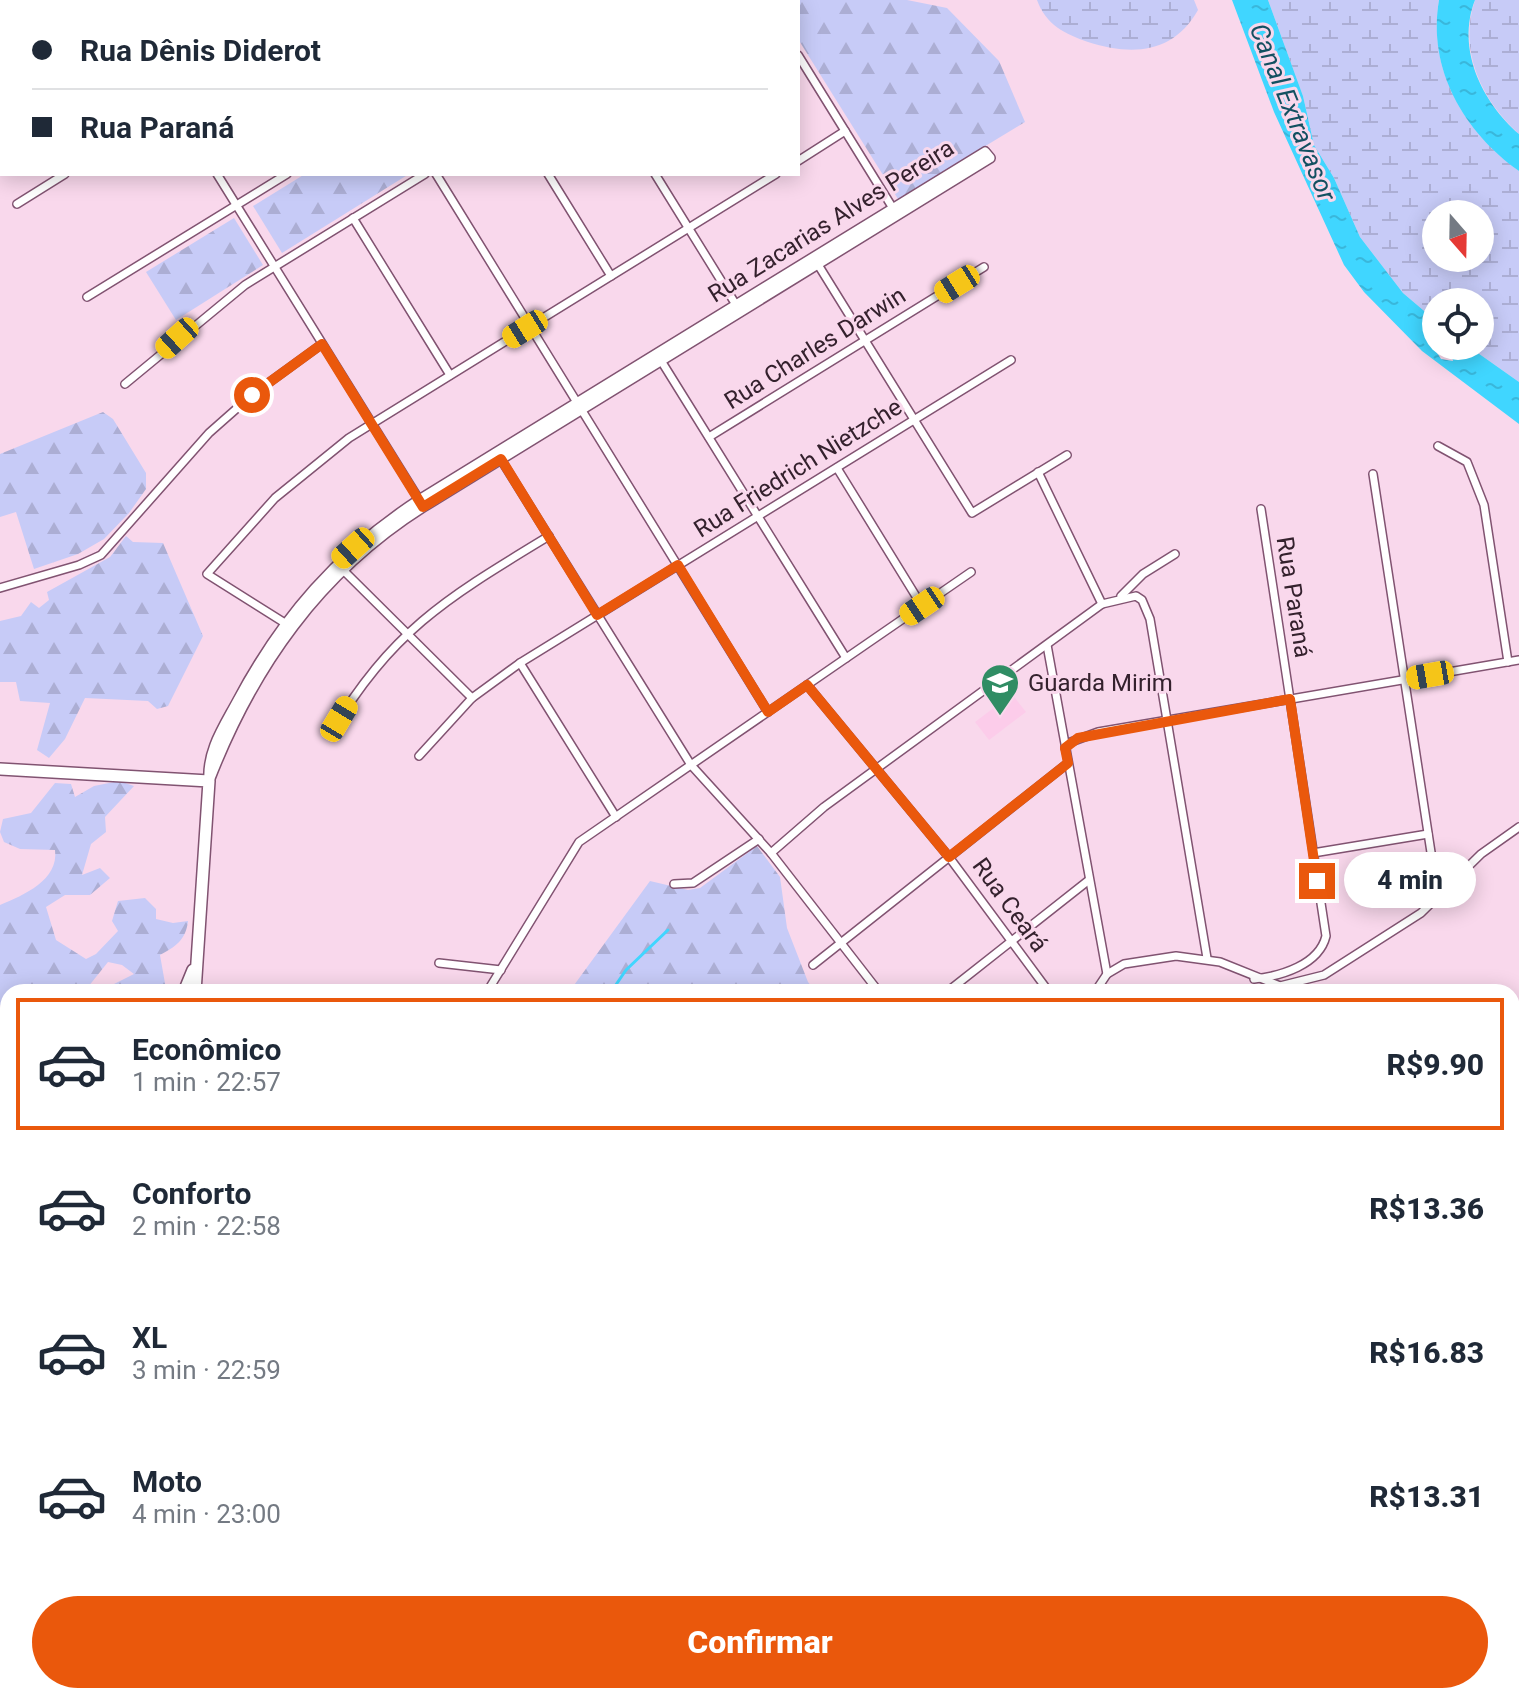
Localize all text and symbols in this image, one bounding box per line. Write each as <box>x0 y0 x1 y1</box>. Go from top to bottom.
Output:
water label: Canal Extravasor <box>1244 19 1343 206</box>
text: Rua Dênis Diderot <box>80 33 321 68</box>
text: Rua Paraná <box>80 110 234 145</box>
street label: Rua Zacarias Alves Pereira <box>703 134 959 308</box>
north arrow <box>1422 200 1494 272</box>
map controls <box>1422 200 1494 360</box>
car <box>930 261 984 307</box>
street label: Rua Charles Darwin <box>719 281 911 415</box>
button: locate <box>1422 288 1494 360</box>
car <box>498 306 552 352</box>
car <box>151 313 203 363</box>
route start <box>234 377 270 413</box>
street label: Rua Friedrich Nietzche <box>689 393 907 543</box>
car <box>327 523 379 573</box>
street label: Rua Paraná <box>1271 534 1317 660</box>
car <box>895 583 949 629</box>
car <box>1404 659 1456 691</box>
school or university icon: Guarda Mirim <box>979 662 1021 717</box>
place label: Guarda Mirim <box>1028 669 1173 697</box>
car <box>316 692 362 746</box>
street label: Rua Ceará <box>967 853 1053 957</box>
callout: 4 min <box>1345 853 1477 909</box>
route end <box>1299 863 1335 899</box>
text: 4 min <box>1377 865 1443 895</box>
icon: car <box>36 1028 108 1100</box>
text: Econômico <box>132 1032 281 1067</box>
text: R$9.90 <box>1387 1047 1484 1082</box>
text: 1 min · 22:57 <box>132 1067 281 1097</box>
icon: car <box>36 1172 108 1244</box>
text: Conforto <box>132 1176 251 1211</box>
text: R$13.36 <box>1369 1191 1484 1226</box>
text: 2 min · 22:58 <box>132 1211 281 1241</box>
icon: car <box>36 1316 108 1388</box>
text: XL <box>132 1320 167 1355</box>
text: R$16.83 <box>1369 1335 1484 1370</box>
text: 3 min · 22:59 <box>132 1355 281 1385</box>
icon: car <box>36 1460 108 1532</box>
text: Moto <box>132 1464 202 1499</box>
text: R$13.31 <box>1369 1479 1484 1514</box>
text: 4 min · 23:00 <box>132 1499 281 1529</box>
button: Confirmar <box>32 1596 1488 1688</box>

